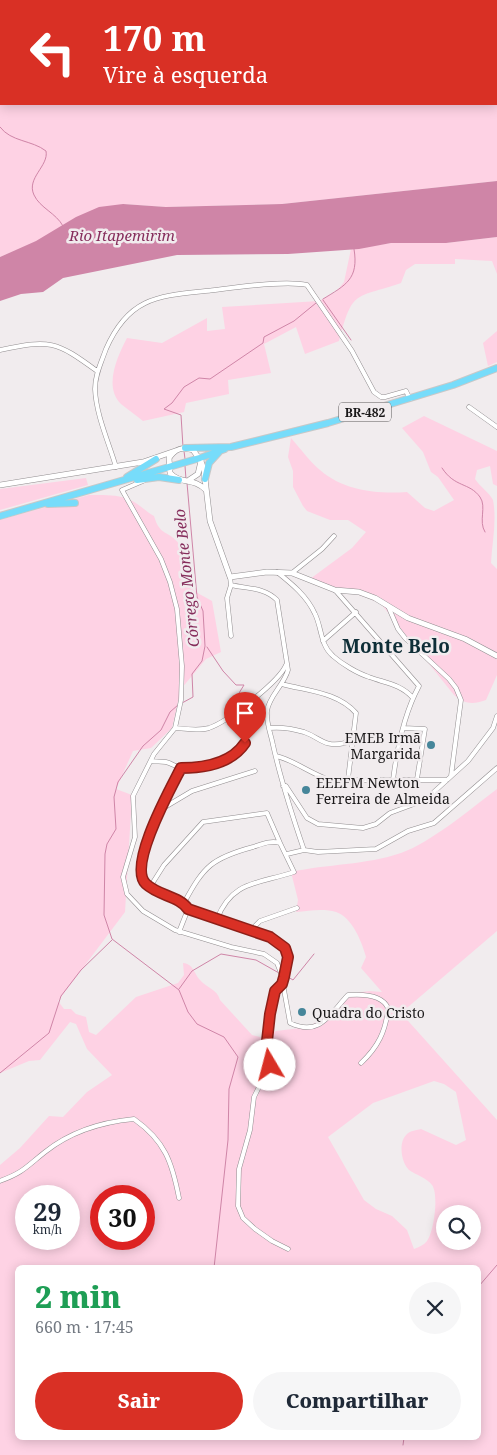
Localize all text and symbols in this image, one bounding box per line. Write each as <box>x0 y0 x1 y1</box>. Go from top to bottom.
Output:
text: 170 m <box>103 14 206 61</box>
icon: left <box>20 20 85 85</box>
text: Vire à esquerda <box>103 59 268 89</box>
water label: Rio Itapemirim <box>68 225 175 245</box>
road number: BR-482 <box>339 402 391 422</box>
water label: Córrego Monte Belo <box>169 508 203 648</box>
district label: Monte Belo <box>342 633 450 659</box>
pin <box>224 692 266 743</box>
icon: arrive <box>231 699 259 727</box>
place label: EMEB Irmã Margarida <box>345 728 421 763</box>
marker: EMEB Irmã Margarida <box>425 739 437 751</box>
place label: EEEFM Newton Ferreira de Almeida <box>316 773 450 808</box>
marker: EEEFM Newton Ferreira de Almeida <box>300 784 312 796</box>
place label: Quadra do Cristo <box>312 1003 425 1022</box>
marker: Quadra do Cristo <box>296 1006 308 1018</box>
position arrow <box>243 1038 295 1090</box>
speed limit sign: 30 <box>90 1185 155 1250</box>
text: 29 <box>33 1194 62 1228</box>
map controls <box>436 1205 481 1250</box>
button: search <box>436 1205 481 1250</box>
text: km/h <box>33 1221 62 1238</box>
text: 2 min <box>35 1276 121 1317</box>
button: close <box>409 1282 461 1334</box>
text: 660 m · 17:45 <box>35 1316 134 1338</box>
button: Sair <box>35 1372 243 1430</box>
button: Compartilhar <box>253 1372 461 1430</box>

